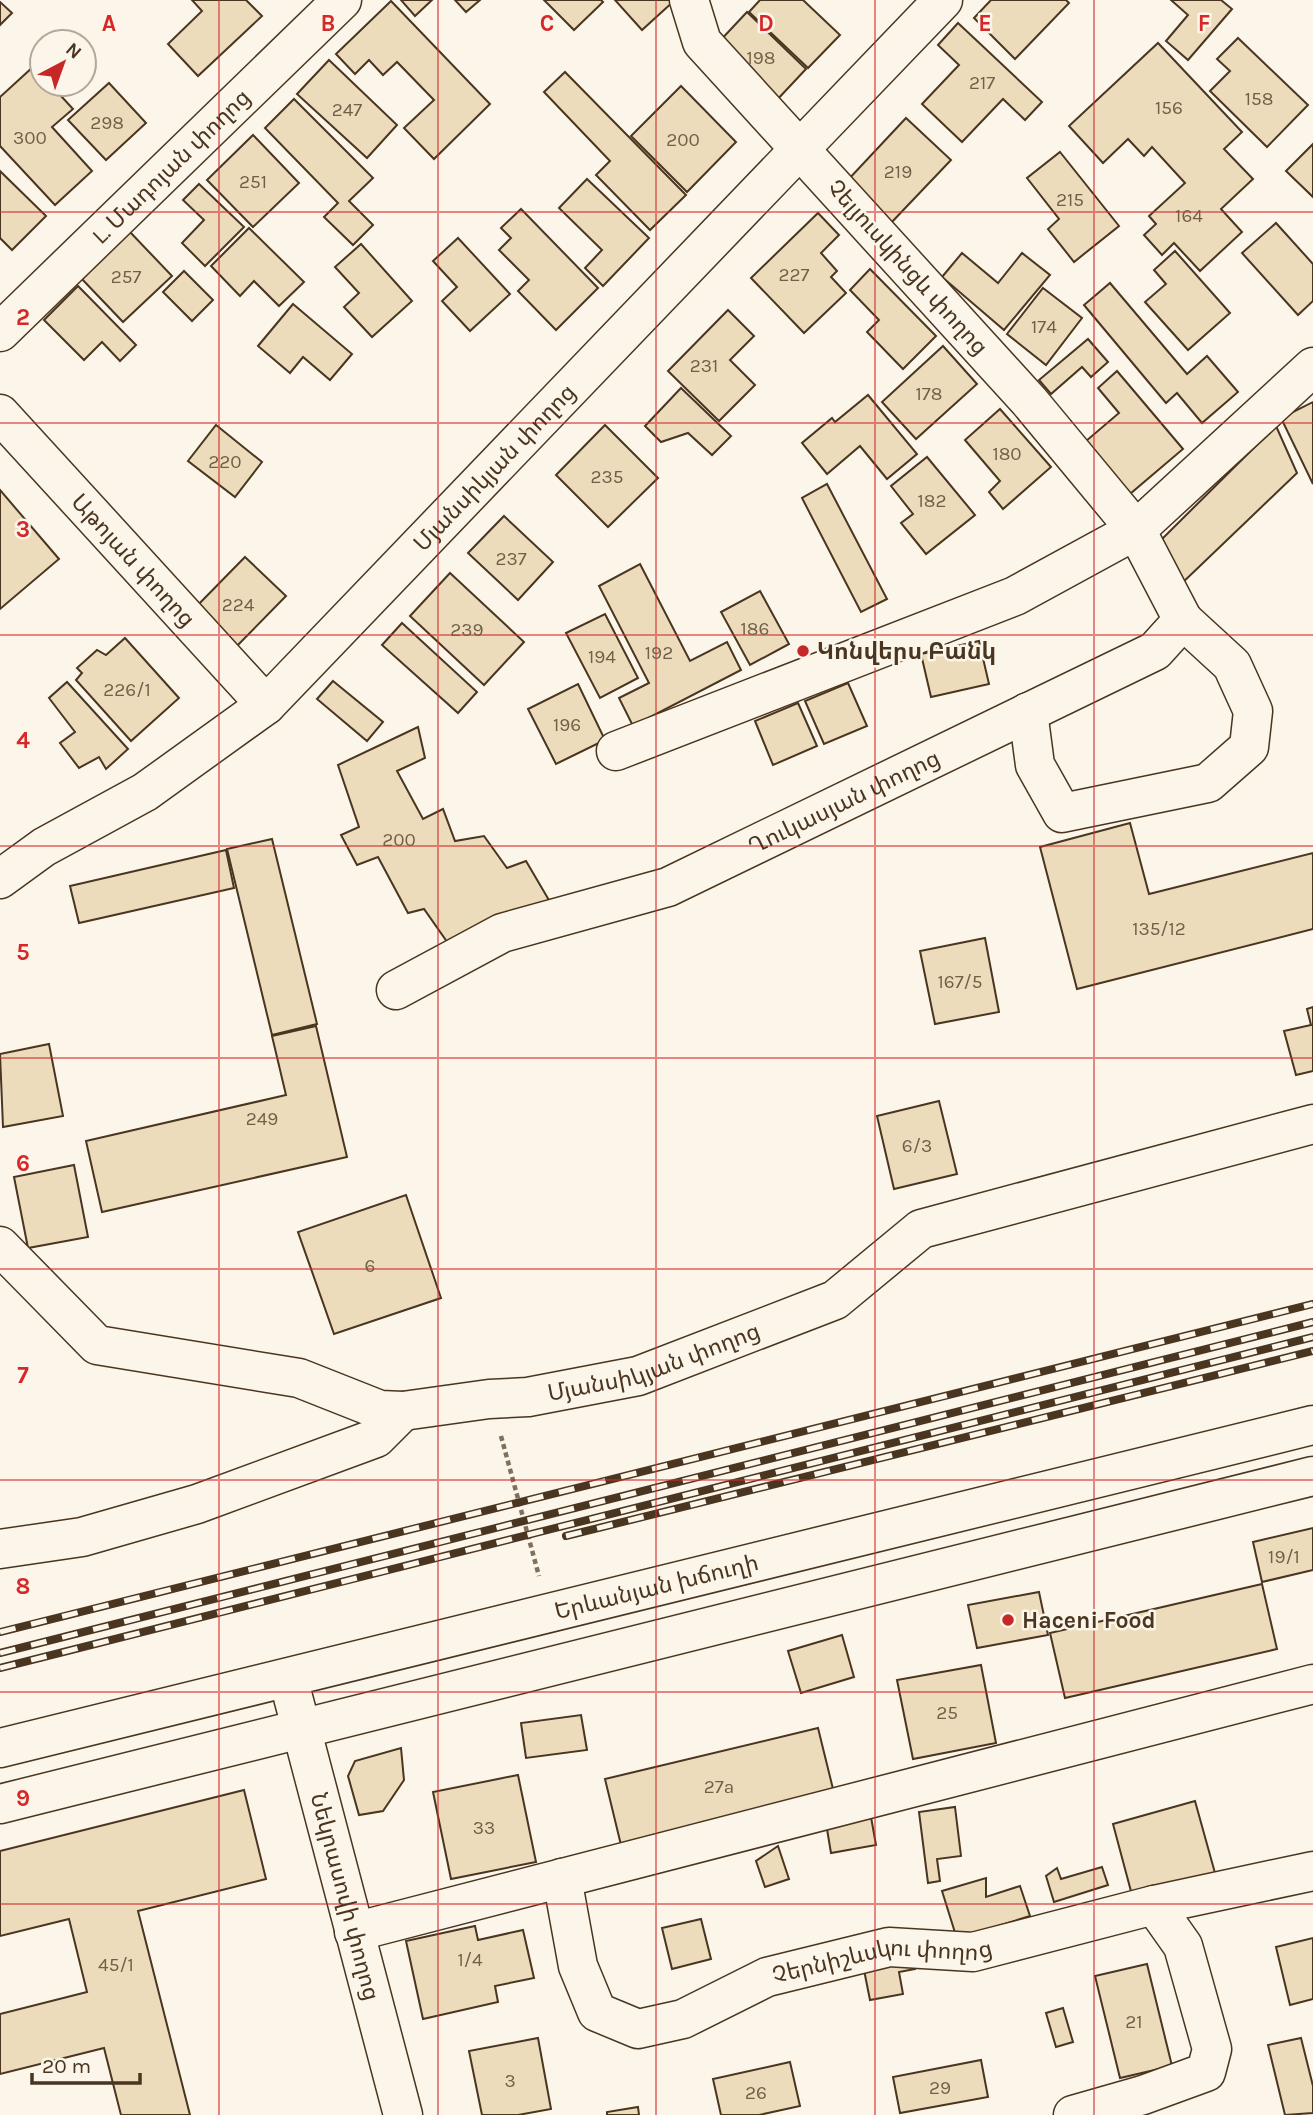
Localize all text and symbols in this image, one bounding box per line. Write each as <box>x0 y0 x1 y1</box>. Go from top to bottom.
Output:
text: A <box>102 10 116 37</box>
text: B <box>321 10 335 37</box>
text: C <box>540 10 554 37</box>
text: D <box>758 10 774 37</box>
text: E <box>978 10 992 37</box>
text: F <box>1198 10 1210 37</box>
north arrow <box>28 28 98 98</box>
text: N <box>61 38 86 64</box>
house number: 198 <box>747 47 775 69</box>
house number: 217 <box>969 72 995 94</box>
street label: L. Մադոյան փողոց <box>86 84 256 249</box>
house number: 158 <box>1245 88 1273 110</box>
house number: 156 <box>1155 97 1183 119</box>
house number: 247 <box>332 99 362 121</box>
house number: 298 <box>90 112 124 134</box>
house number: 300 <box>13 127 47 149</box>
house number: 200 <box>666 129 700 151</box>
house number: 219 <box>884 161 912 183</box>
house number: 251 <box>239 171 267 193</box>
street label: Չելյուսկինցև փողոց <box>822 174 993 361</box>
house number: 215 <box>1056 189 1084 211</box>
house number: 164 <box>1175 205 1203 227</box>
house number: 227 <box>779 264 810 286</box>
house number: 257 <box>111 266 141 288</box>
text: 2 <box>16 304 30 331</box>
house number: 174 <box>1031 316 1057 338</box>
house number: 231 <box>690 355 718 377</box>
street label: Մյանսիկյան փողոց <box>408 378 581 557</box>
house number: 178 <box>916 383 942 405</box>
house number: 180 <box>992 443 1022 465</box>
house number: 220 <box>208 451 242 473</box>
house number: 235 <box>591 466 623 488</box>
street label: Աթոյան փողոց <box>66 488 201 633</box>
house number: 182 <box>918 490 946 512</box>
text: 3 <box>16 516 30 543</box>
house number: 237 <box>495 548 527 570</box>
house number: 224 <box>222 594 255 616</box>
house number: 186 <box>741 618 769 640</box>
house number: 239 <box>450 619 484 641</box>
place label: Կոնվերս Բանկ <box>817 638 996 665</box>
house number: 192 <box>645 642 673 664</box>
marker: Կոնվերս Բանկ <box>795 643 811 659</box>
house number: 194 <box>588 646 616 668</box>
house number: 226/1 <box>103 679 151 701</box>
house number: 196 <box>553 714 581 736</box>
text: 4 <box>16 727 30 754</box>
street label: Ղուկասյան փողոց <box>744 744 944 860</box>
house number: 200 <box>382 829 416 851</box>
house number: 135/12 <box>1132 918 1186 940</box>
text: 5 <box>16 939 30 966</box>
house number: 167/5 <box>937 971 983 993</box>
house number: 249 <box>246 1108 278 1130</box>
house number: 6/3 <box>902 1135 932 1157</box>
text: 6 <box>16 1150 30 1177</box>
house number: 6 <box>365 1255 375 1277</box>
street label: Մյանսիկյան փողոց <box>545 1317 764 1407</box>
text: 7 <box>17 1362 29 1389</box>
house number: 19/1 <box>1268 1546 1300 1568</box>
street label: Երևանյան խճուղի <box>552 1549 761 1625</box>
text: 8 <box>16 1573 30 1600</box>
place label: Haceni Food <box>1022 1607 1156 1634</box>
marker: Haceni Food <box>1000 1612 1016 1628</box>
house number: 25 <box>936 1702 958 1724</box>
house number: 27a <box>704 1776 734 1798</box>
text: 9 <box>16 1785 30 1812</box>
street label: Նեկրասովի փողոց <box>305 1790 385 2003</box>
house number: 33 <box>473 1817 495 1839</box>
street label: Չերնիշևսկու փողոց <box>769 1934 995 1989</box>
house number: 1/4 <box>457 1949 483 1971</box>
house number: 45/1 <box>98 1954 134 1976</box>
house number: 21 <box>1125 2011 1143 2033</box>
scale bar <box>32 2042 140 2086</box>
text: 20 m <box>42 2054 91 2078</box>
house number: 3 <box>504 2070 516 2092</box>
house number: 29 <box>929 2077 951 2099</box>
house number: 26 <box>745 2082 767 2104</box>

